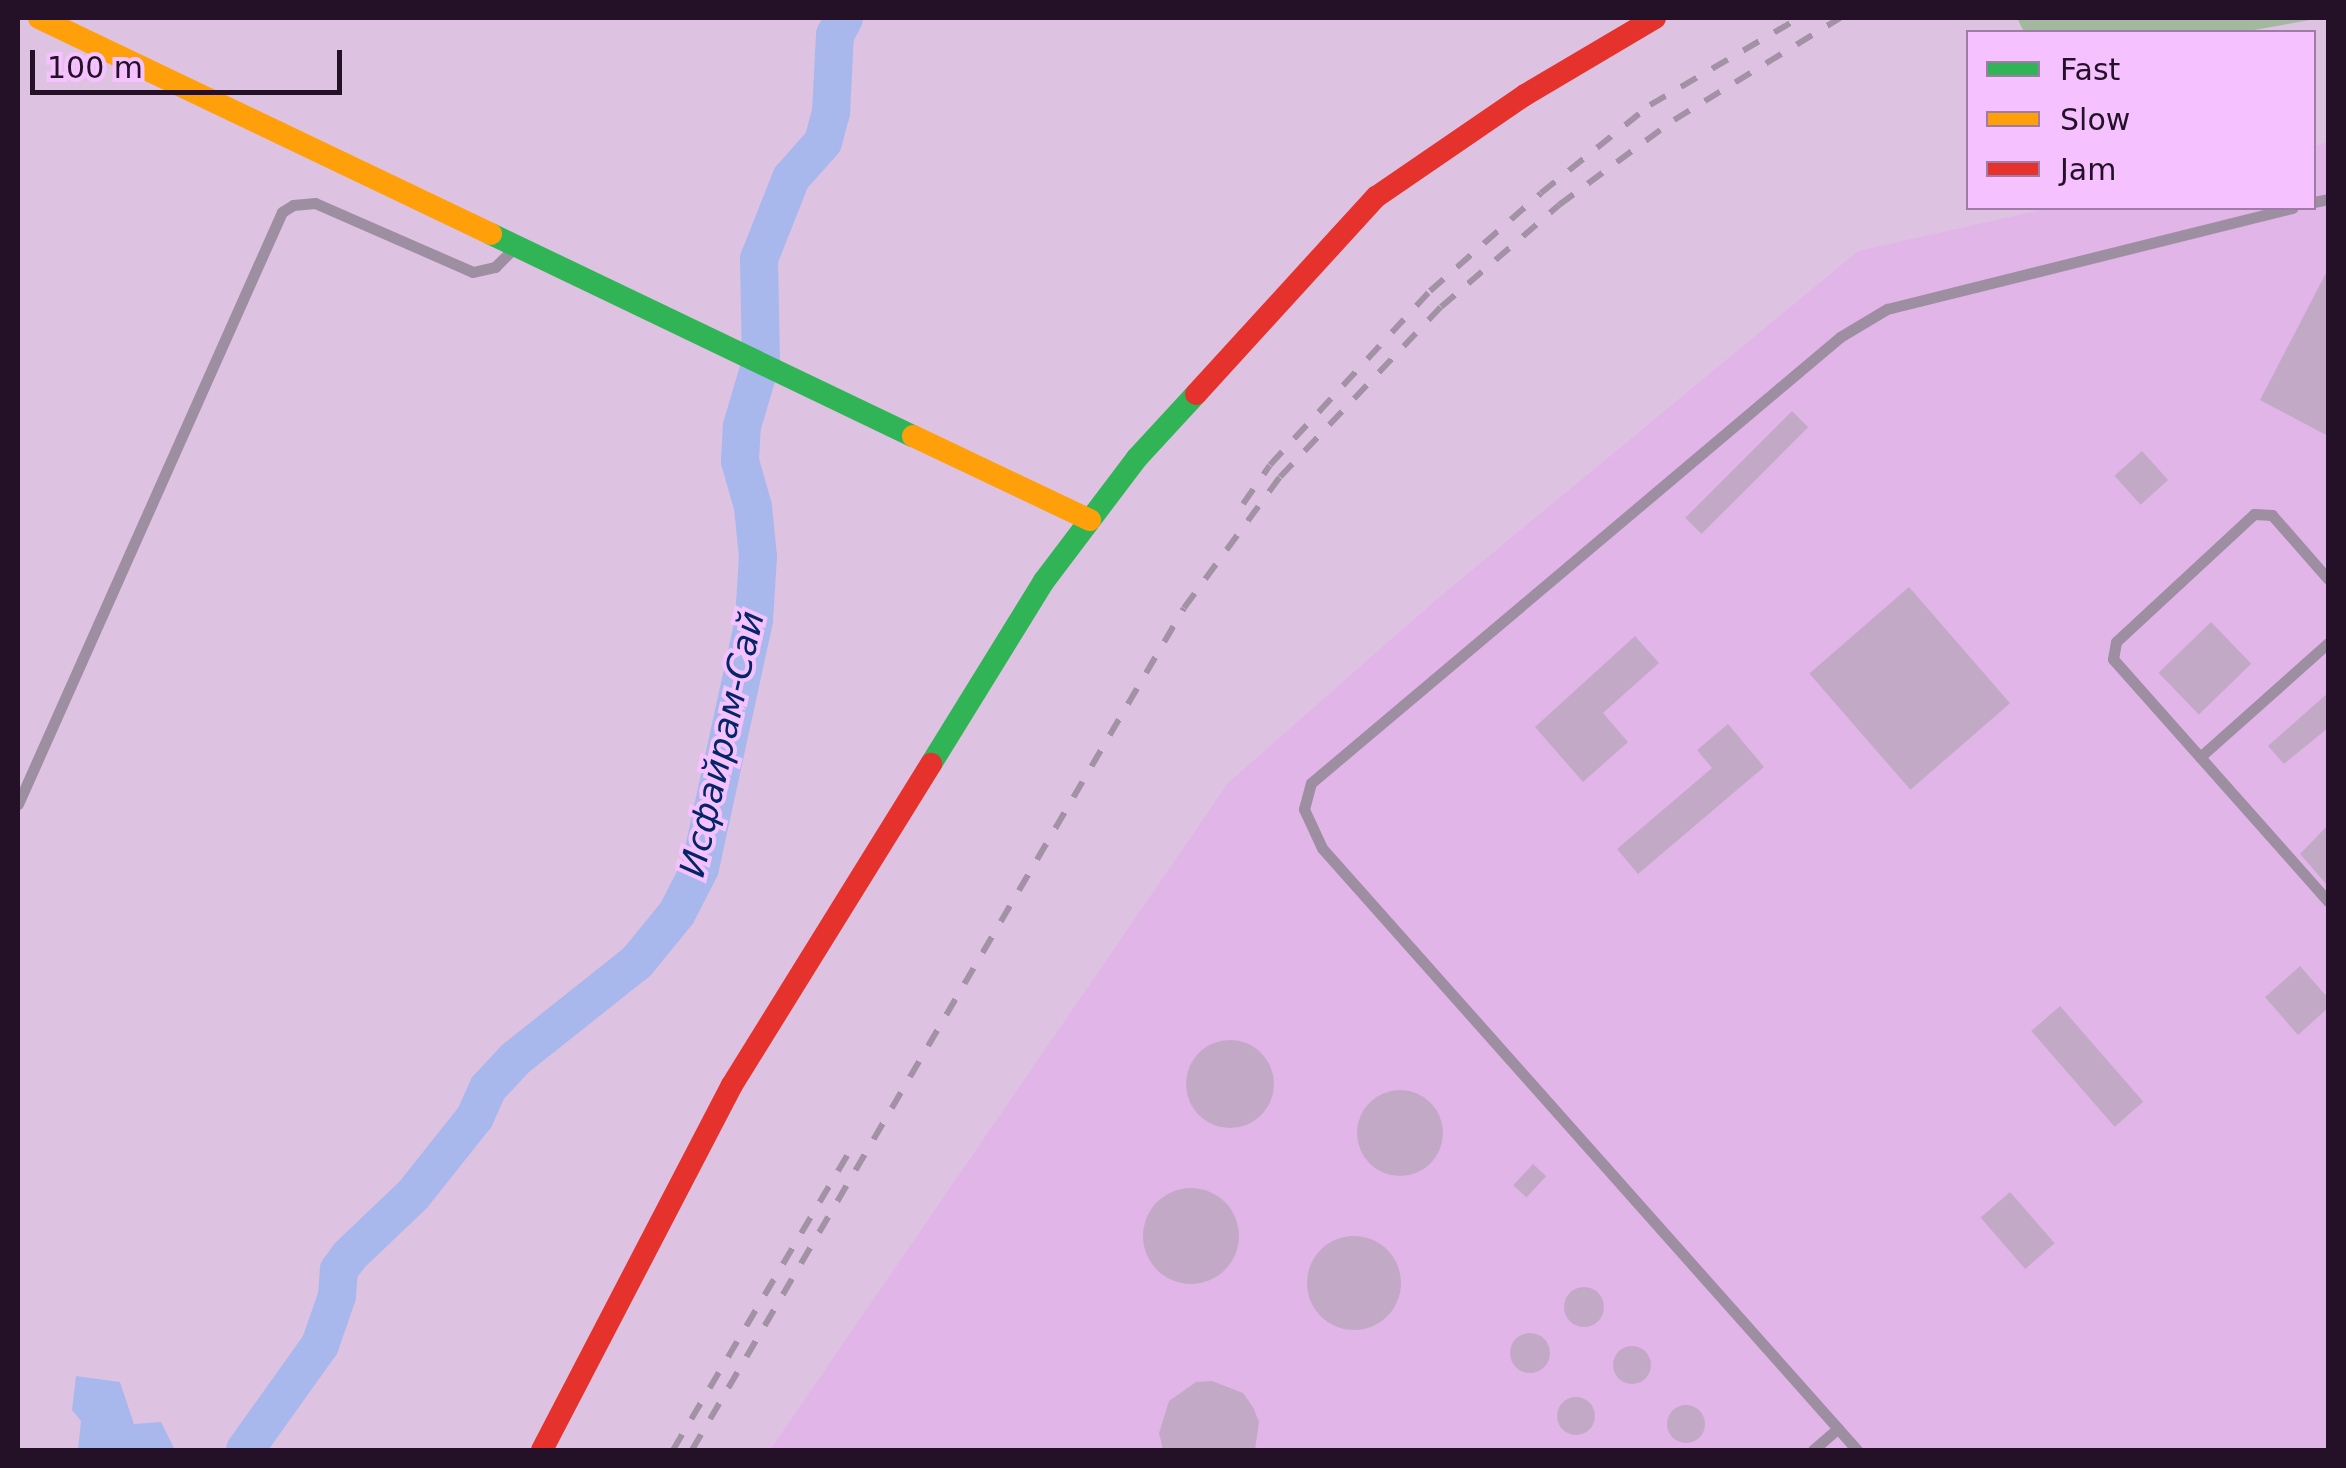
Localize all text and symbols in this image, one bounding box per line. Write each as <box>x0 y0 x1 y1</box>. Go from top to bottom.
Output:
scale bar <box>35 30 348 92</box>
legend <box>1966 30 2316 210</box>
text: 100 m <box>47 50 143 85</box>
text: Fast <box>2060 52 2120 87</box>
text: Slow <box>2060 102 2130 137</box>
text: Jam <box>2060 152 2116 187</box>
water label: Исфайрам-Сай <box>671 607 773 881</box>

